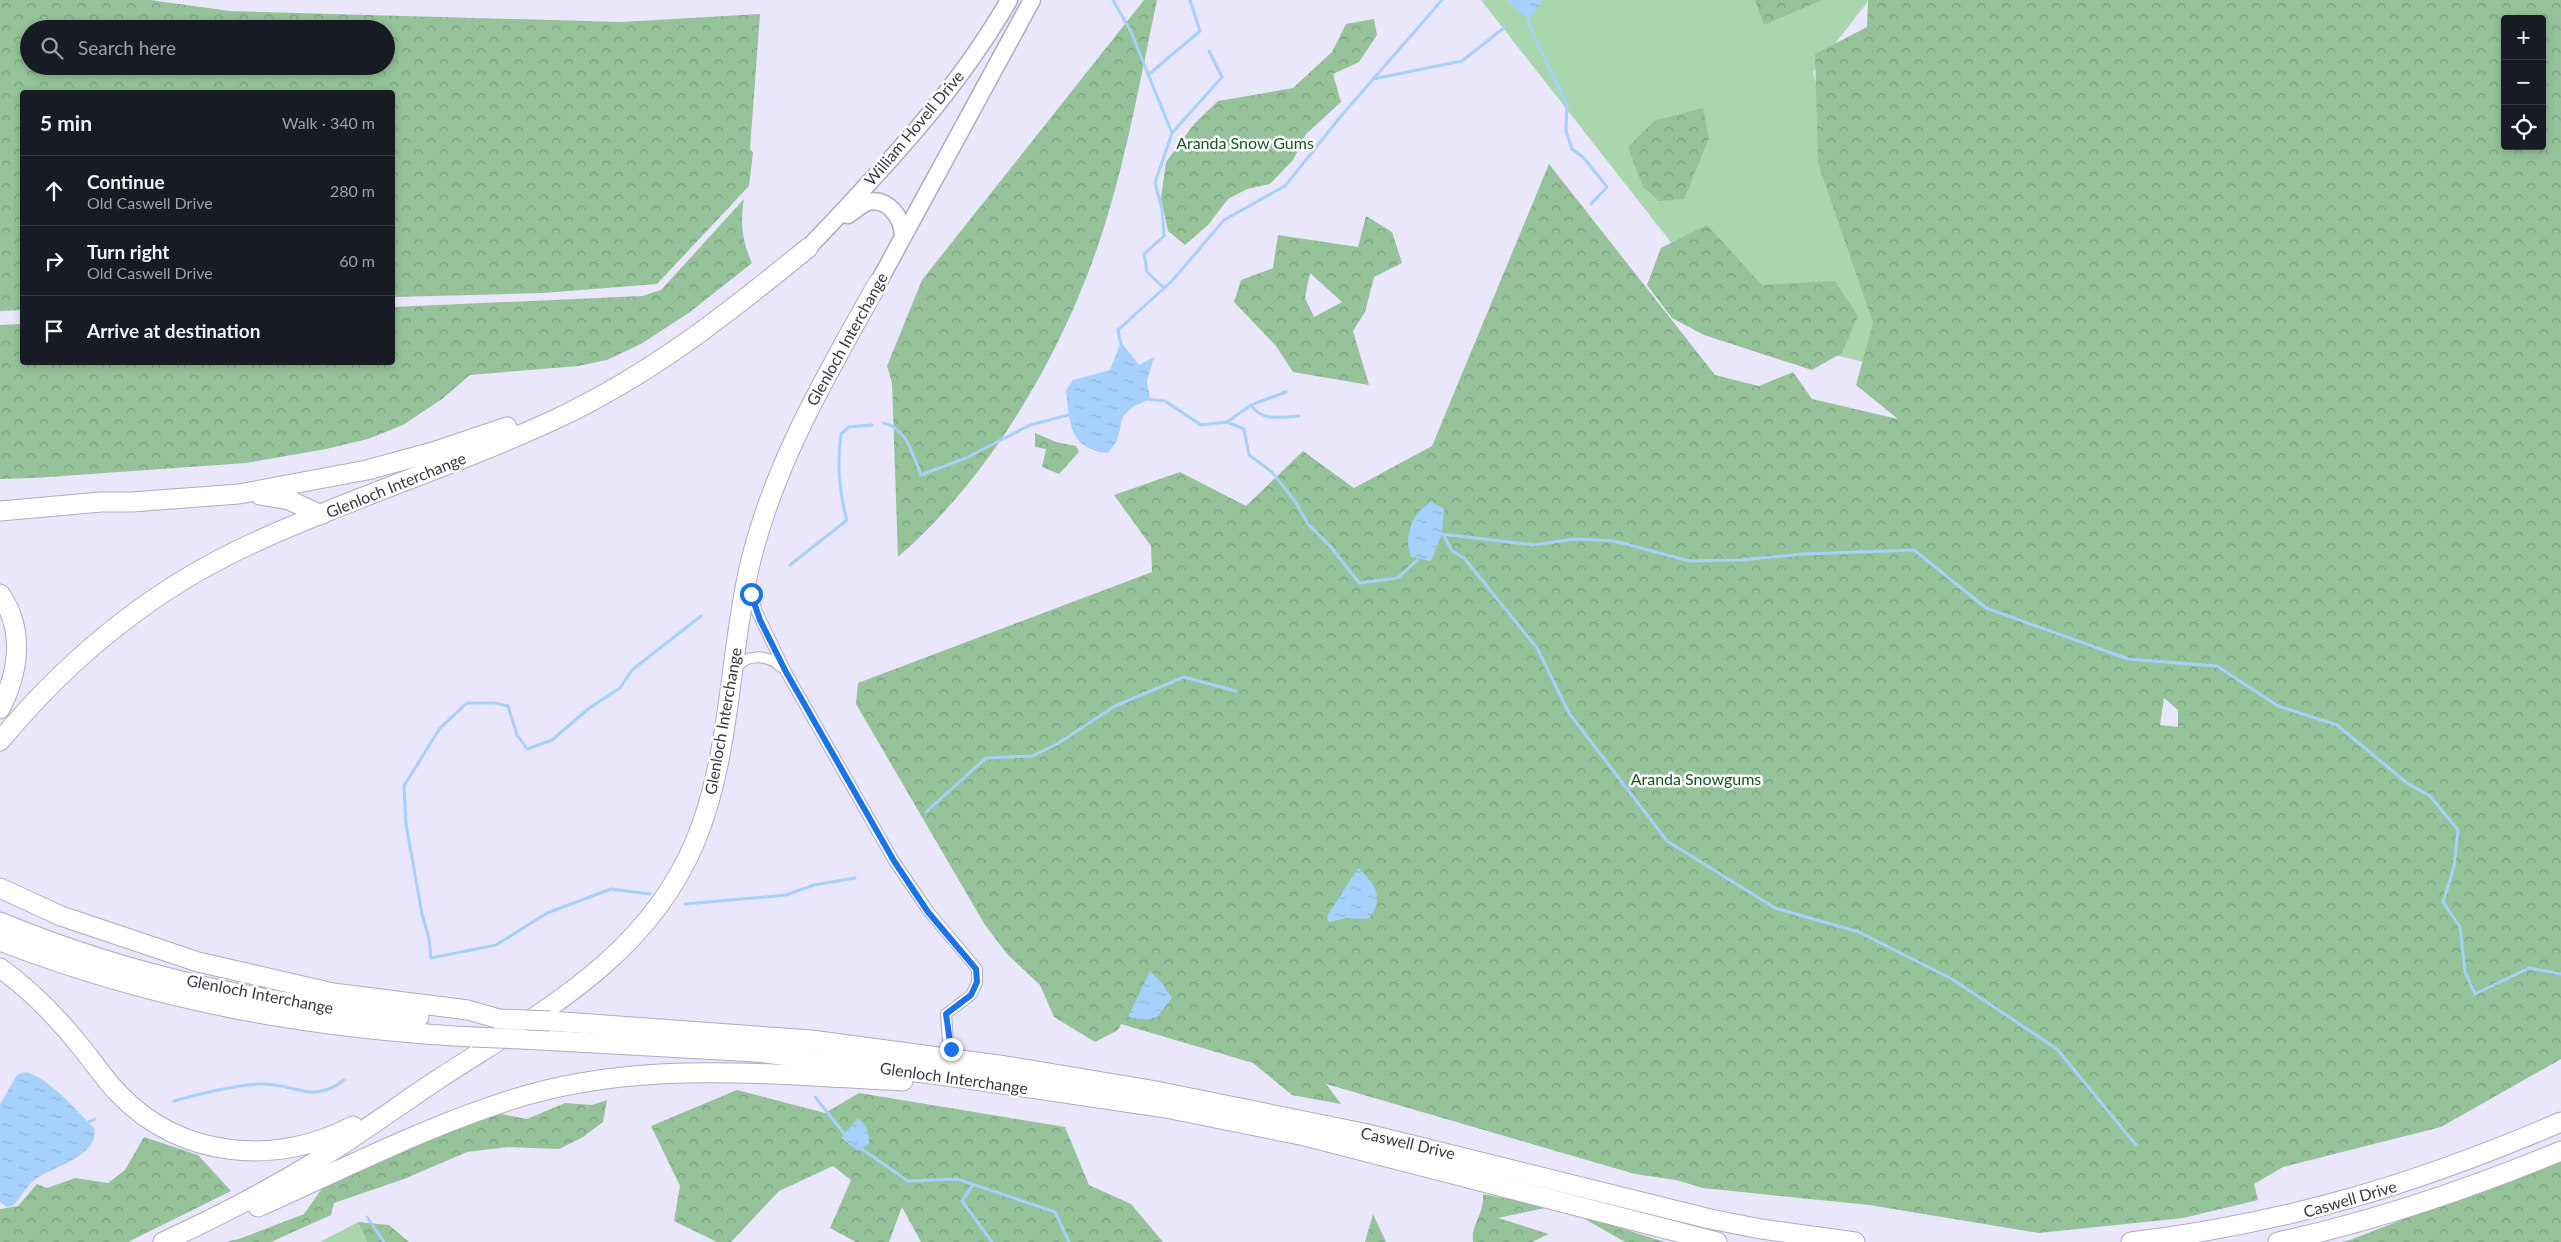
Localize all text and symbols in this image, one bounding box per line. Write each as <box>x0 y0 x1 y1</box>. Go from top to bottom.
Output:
map controls <box>2501 15 2546 150</box>
button: + <box>2501 15 2546 60</box>
search box <box>20 20 395 75</box>
icon: search <box>38 34 66 62</box>
text: Search here <box>78 36 176 59</box>
button: − <box>2501 60 2546 105</box>
street label: William Hovell Drive <box>860 66 967 189</box>
button: locate <box>2501 105 2546 150</box>
text: 5 min <box>40 110 92 135</box>
text: Walk · 340 m <box>282 113 375 132</box>
park label: Aranda Snow Gums <box>1176 133 1314 152</box>
text: Continue <box>87 170 165 193</box>
icon: ahead <box>40 177 68 205</box>
text: 280 m <box>330 181 375 200</box>
text: Old Caswell Drive <box>87 193 213 212</box>
text: Turn right <box>87 240 169 263</box>
icon: right <box>40 247 68 275</box>
text: 60 m <box>339 251 375 270</box>
text: Old Caswell Drive <box>87 263 213 282</box>
street label: Glenloch Interchange <box>802 269 891 409</box>
icon: arrive <box>40 317 68 345</box>
text: Arrive at destination <box>87 319 260 342</box>
street label: Glenloch Interchange <box>323 448 469 521</box>
route start <box>740 583 763 606</box>
street label: Glenloch Interchange <box>700 646 745 796</box>
park label: Aranda Snowgums <box>1631 769 1761 788</box>
street label: Glenloch Interchange <box>185 970 335 1017</box>
route end <box>940 1038 963 1061</box>
street label: Glenloch Interchange <box>879 1058 1029 1097</box>
street label: Caswell Drive <box>1359 1122 1457 1163</box>
street label: Caswell Drive <box>2301 1176 2399 1221</box>

